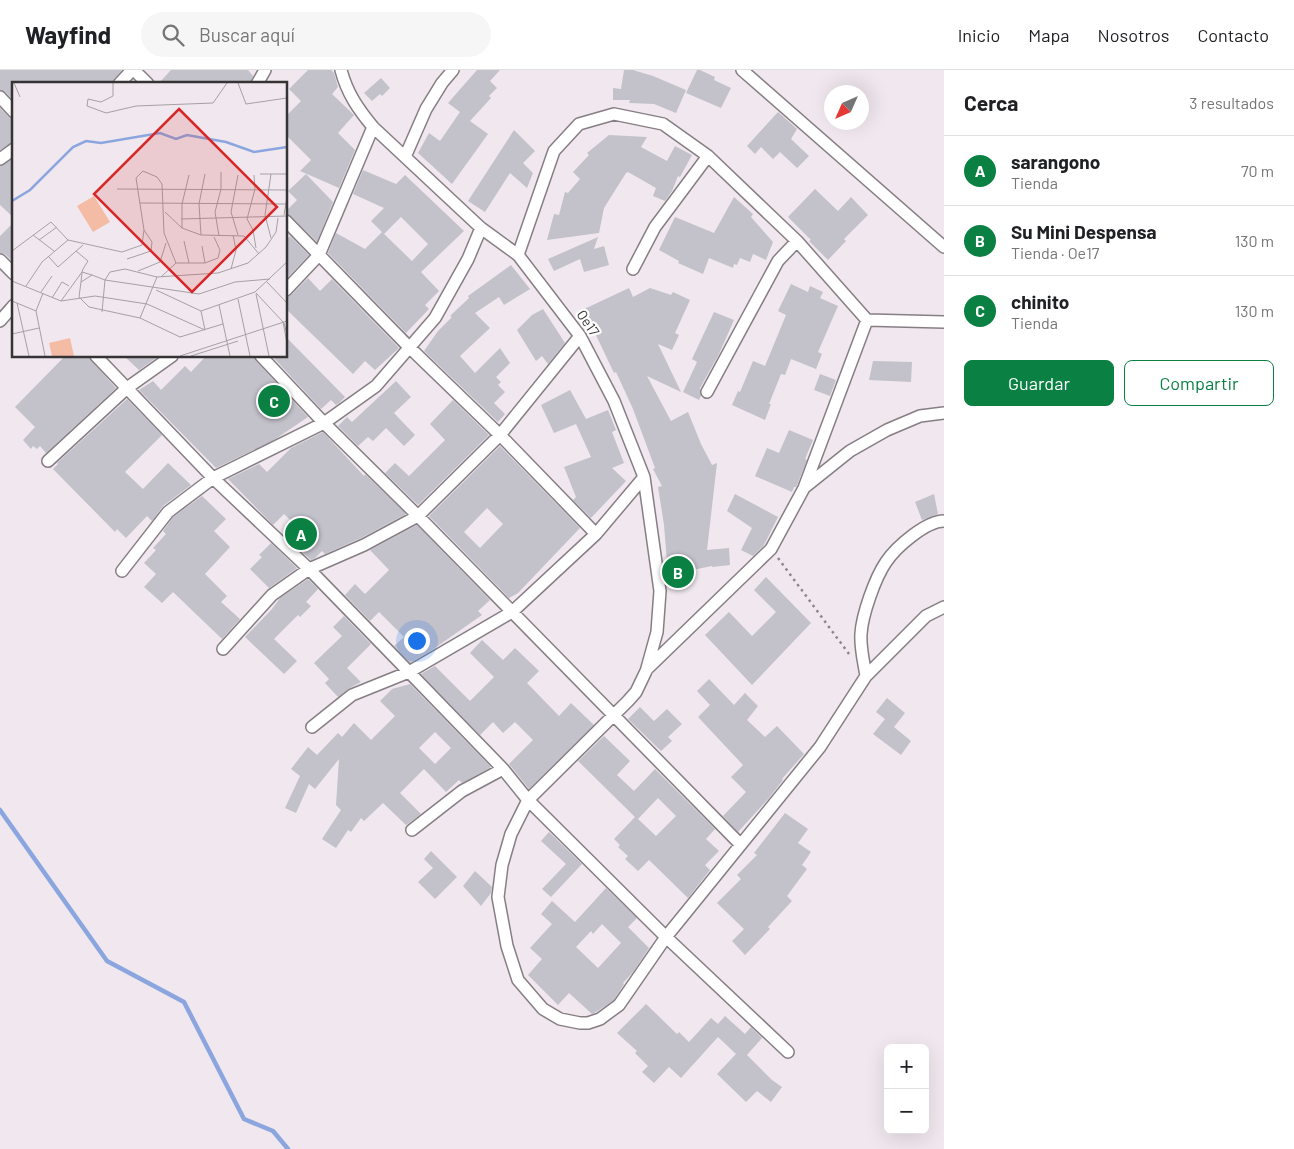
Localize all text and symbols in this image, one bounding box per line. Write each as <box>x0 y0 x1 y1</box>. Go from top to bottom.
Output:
search box <box>141 12 491 57</box>
text: Wayfind <box>25 20 111 49</box>
icon: search <box>159 21 187 49</box>
text: Buscar aquí <box>199 23 295 46</box>
text: Inicio <box>958 24 1000 46</box>
text: Mapa <box>1028 24 1070 46</box>
text: Nosotros <box>1098 24 1169 46</box>
text: Contacto <box>1197 24 1269 46</box>
inset map <box>12 82 288 358</box>
north arrow <box>824 85 869 130</box>
text: Cerca <box>964 90 1018 115</box>
text: 3 resultados <box>1189 93 1274 112</box>
text: sarangono <box>1011 150 1100 173</box>
text: A <box>975 161 985 180</box>
text: 70 m <box>1241 161 1274 180</box>
text: Tienda <box>1011 173 1058 192</box>
text: Su Mini Despensa <box>1011 220 1157 243</box>
text: B <box>975 231 985 250</box>
text: 130 m <box>1235 231 1274 250</box>
text: Tienda · Oe17 <box>1011 243 1099 262</box>
text: chinito <box>1011 290 1069 313</box>
text: C <box>975 301 985 320</box>
text: 130 m <box>1235 301 1274 320</box>
street label: Oe17 <box>574 306 603 339</box>
text: Tienda <box>1011 313 1058 332</box>
button: Guardar <box>964 360 1114 406</box>
button: Compartir <box>1124 360 1274 406</box>
pin: C <box>258 382 290 420</box>
pin: A <box>285 515 317 553</box>
pin: B <box>662 553 694 591</box>
your location <box>404 628 430 654</box>
map controls <box>884 1044 929 1134</box>
button: + <box>884 1044 929 1089</box>
button: − <box>884 1089 929 1134</box>

